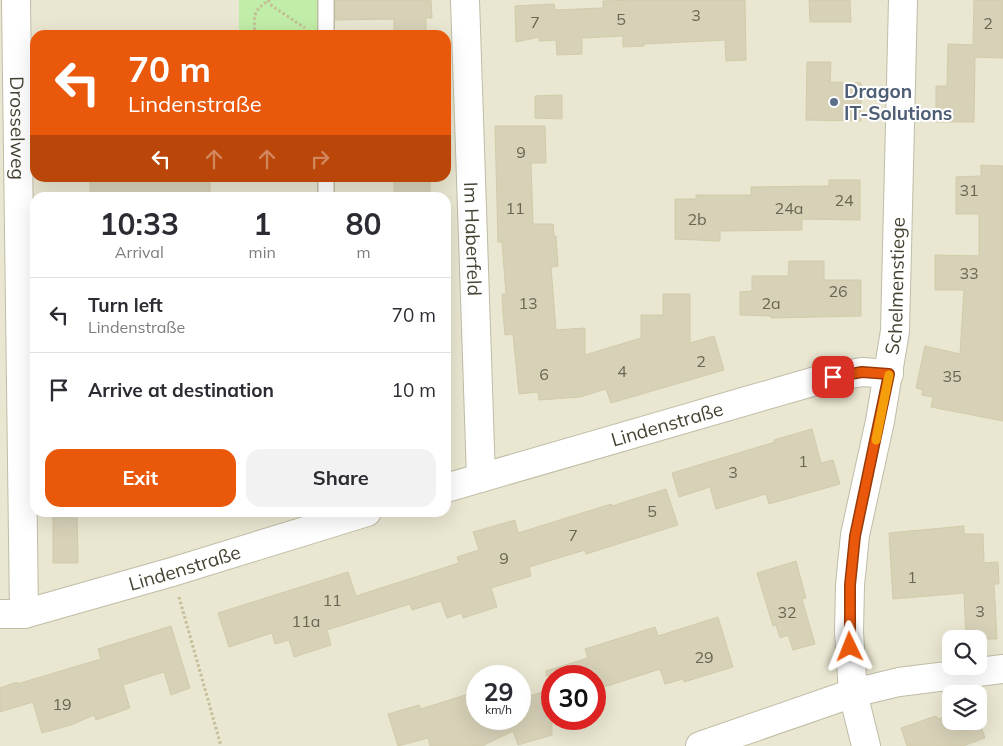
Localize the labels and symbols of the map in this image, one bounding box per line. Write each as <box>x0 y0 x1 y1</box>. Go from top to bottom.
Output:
house number: 3 <box>691 5 701 25</box>
house number: 5 <box>616 9 626 29</box>
house number: 7 <box>530 12 540 32</box>
house number: 2 <box>983 13 993 33</box>
street label: Drosselweg <box>5 76 30 180</box>
place label: Dragon IT-Solutions <box>844 79 952 125</box>
marker: Dragon IT-Solutions <box>828 96 840 108</box>
house number: 9 <box>516 142 526 162</box>
house number: 31 <box>959 180 979 200</box>
street label: Im Haberfeld <box>459 181 487 296</box>
house number: 24 <box>834 190 854 210</box>
house number: 11 <box>505 198 525 218</box>
house number: 24a <box>775 198 803 218</box>
house number: 2b <box>687 209 707 229</box>
street label: Schelmenstiege <box>879 217 910 357</box>
house number: 33 <box>959 263 979 283</box>
house number: 26 <box>828 281 848 301</box>
house number: 13 <box>518 293 538 313</box>
house number: 2a <box>761 293 781 313</box>
house number: 2 <box>696 351 706 371</box>
pin <box>812 356 854 398</box>
house number: 4 <box>617 361 627 381</box>
house number: 6 <box>539 364 549 384</box>
house number: 35 <box>942 366 962 386</box>
street label: Lindenstraße <box>608 396 726 452</box>
house number: 1 <box>798 451 808 471</box>
house number: 3 <box>728 462 738 482</box>
house number: 5 <box>647 501 657 521</box>
house number: 7 <box>568 525 578 545</box>
street label: Lindenstraße <box>126 540 243 596</box>
house number: 9 <box>499 548 509 568</box>
house number: 1 <box>907 567 917 587</box>
house number: 11 <box>322 590 342 610</box>
house number: 3 <box>975 601 985 621</box>
house number: 32 <box>777 602 797 622</box>
house number: 11a <box>292 611 320 631</box>
position arrow <box>823 620 875 672</box>
house number: 29 <box>694 647 714 667</box>
speed limit sign: 30 <box>541 665 606 730</box>
house number: 19 <box>52 694 72 714</box>

